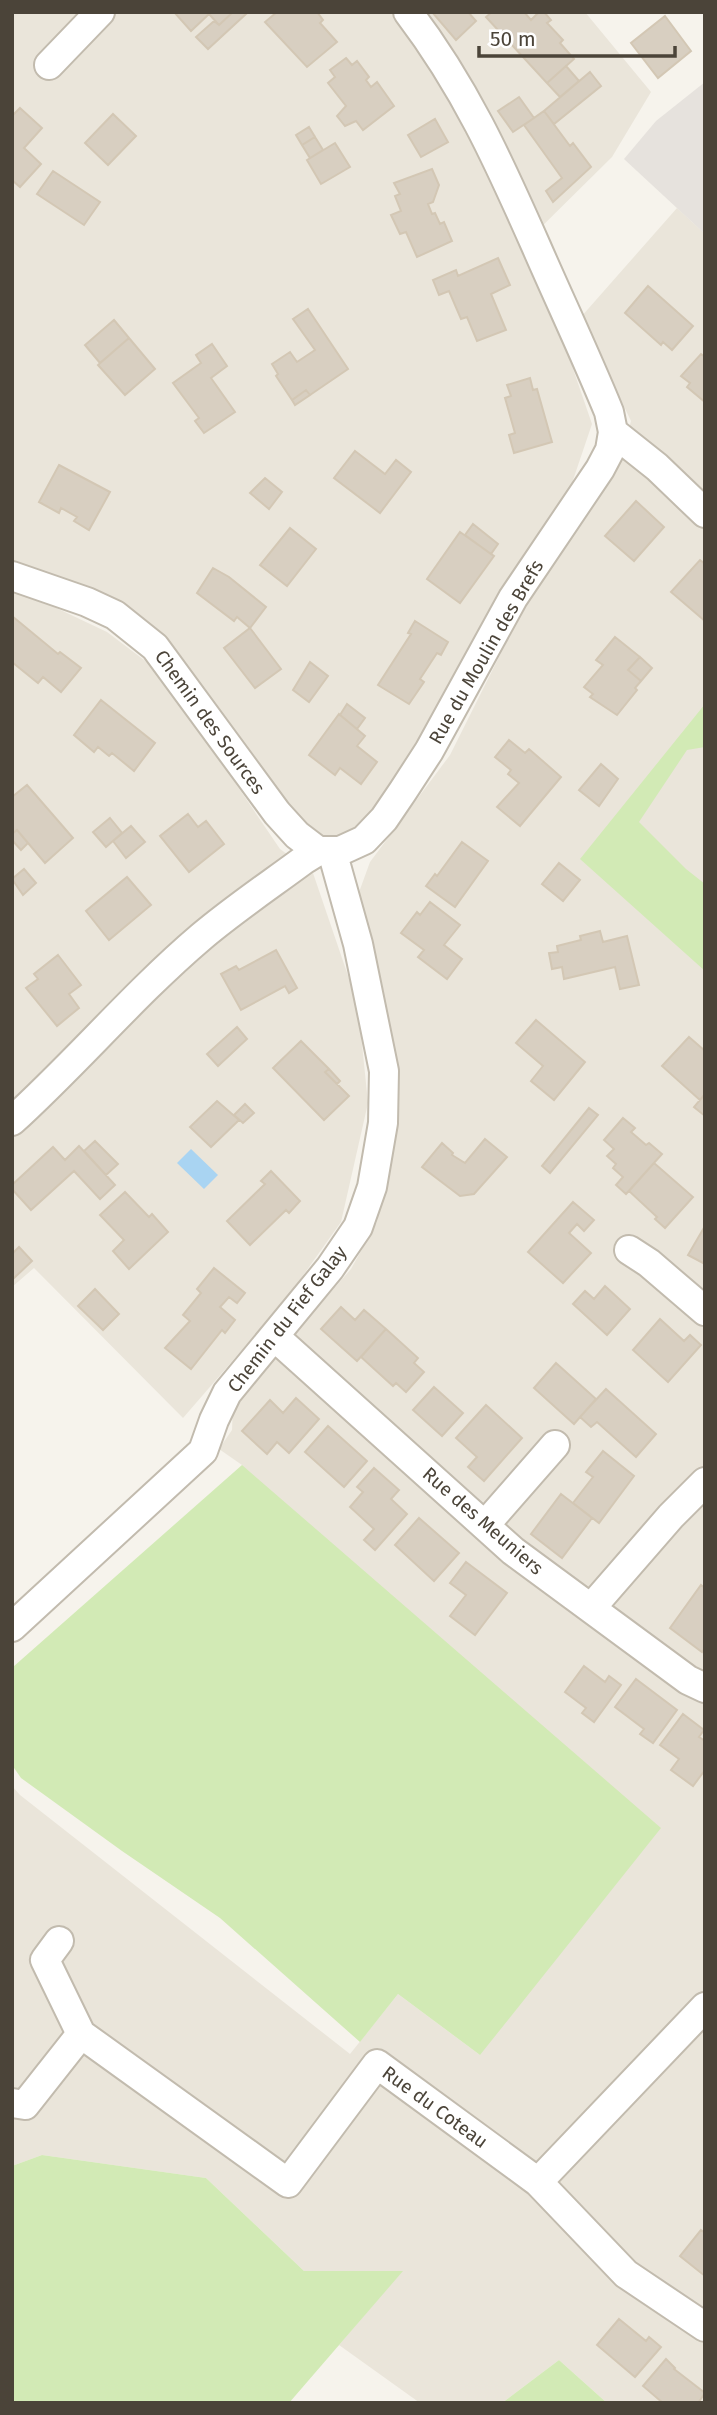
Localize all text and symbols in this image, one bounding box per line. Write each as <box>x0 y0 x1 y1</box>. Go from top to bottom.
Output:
scale bar <box>479 14 675 58</box>
text: 50 m <box>490 26 536 52</box>
street label: Rue du Moulin des Brefs <box>424 556 548 748</box>
street label: Chemin des Sources <box>150 645 270 799</box>
street label: Chemin du Fief Galay <box>223 1240 352 1397</box>
street label: Rue des Meuniers <box>418 1462 548 1580</box>
street label: Rue du Coteau <box>378 2061 492 2153</box>

